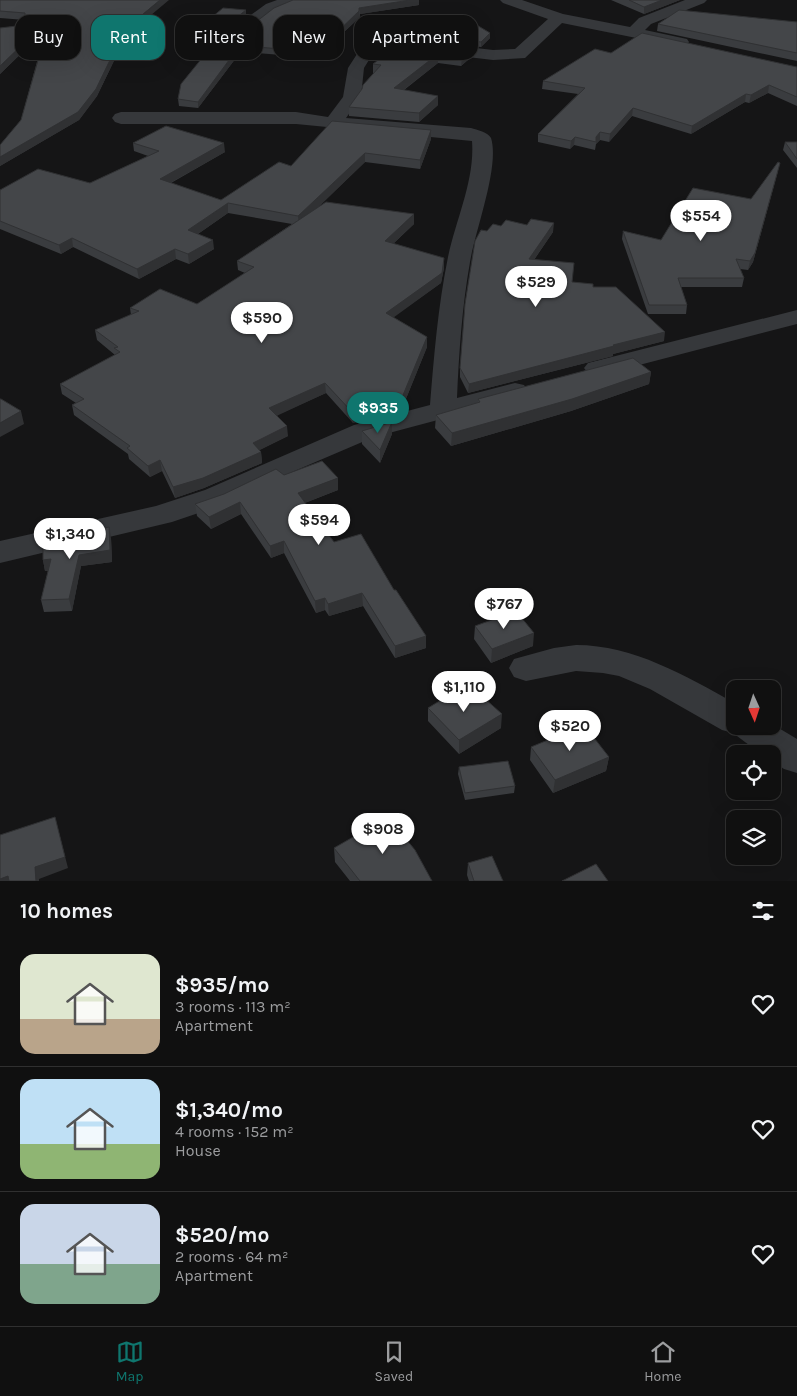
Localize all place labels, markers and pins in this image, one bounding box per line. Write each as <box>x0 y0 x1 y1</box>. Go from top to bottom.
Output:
pin: $554 <box>671 200 731 242</box>
pin: $529 <box>506 266 566 308</box>
pin: $590 <box>232 302 292 344</box>
pin: $935 <box>348 392 408 434</box>
pin: $594 <box>289 504 349 546</box>
pin: $1,340 <box>29 518 111 560</box>
pin: $767 <box>474 588 534 630</box>
pin: $1,110 <box>423 670 505 713</box>
pin: $520 <box>540 710 600 752</box>
pin: $908 <box>353 812 413 855</box>

